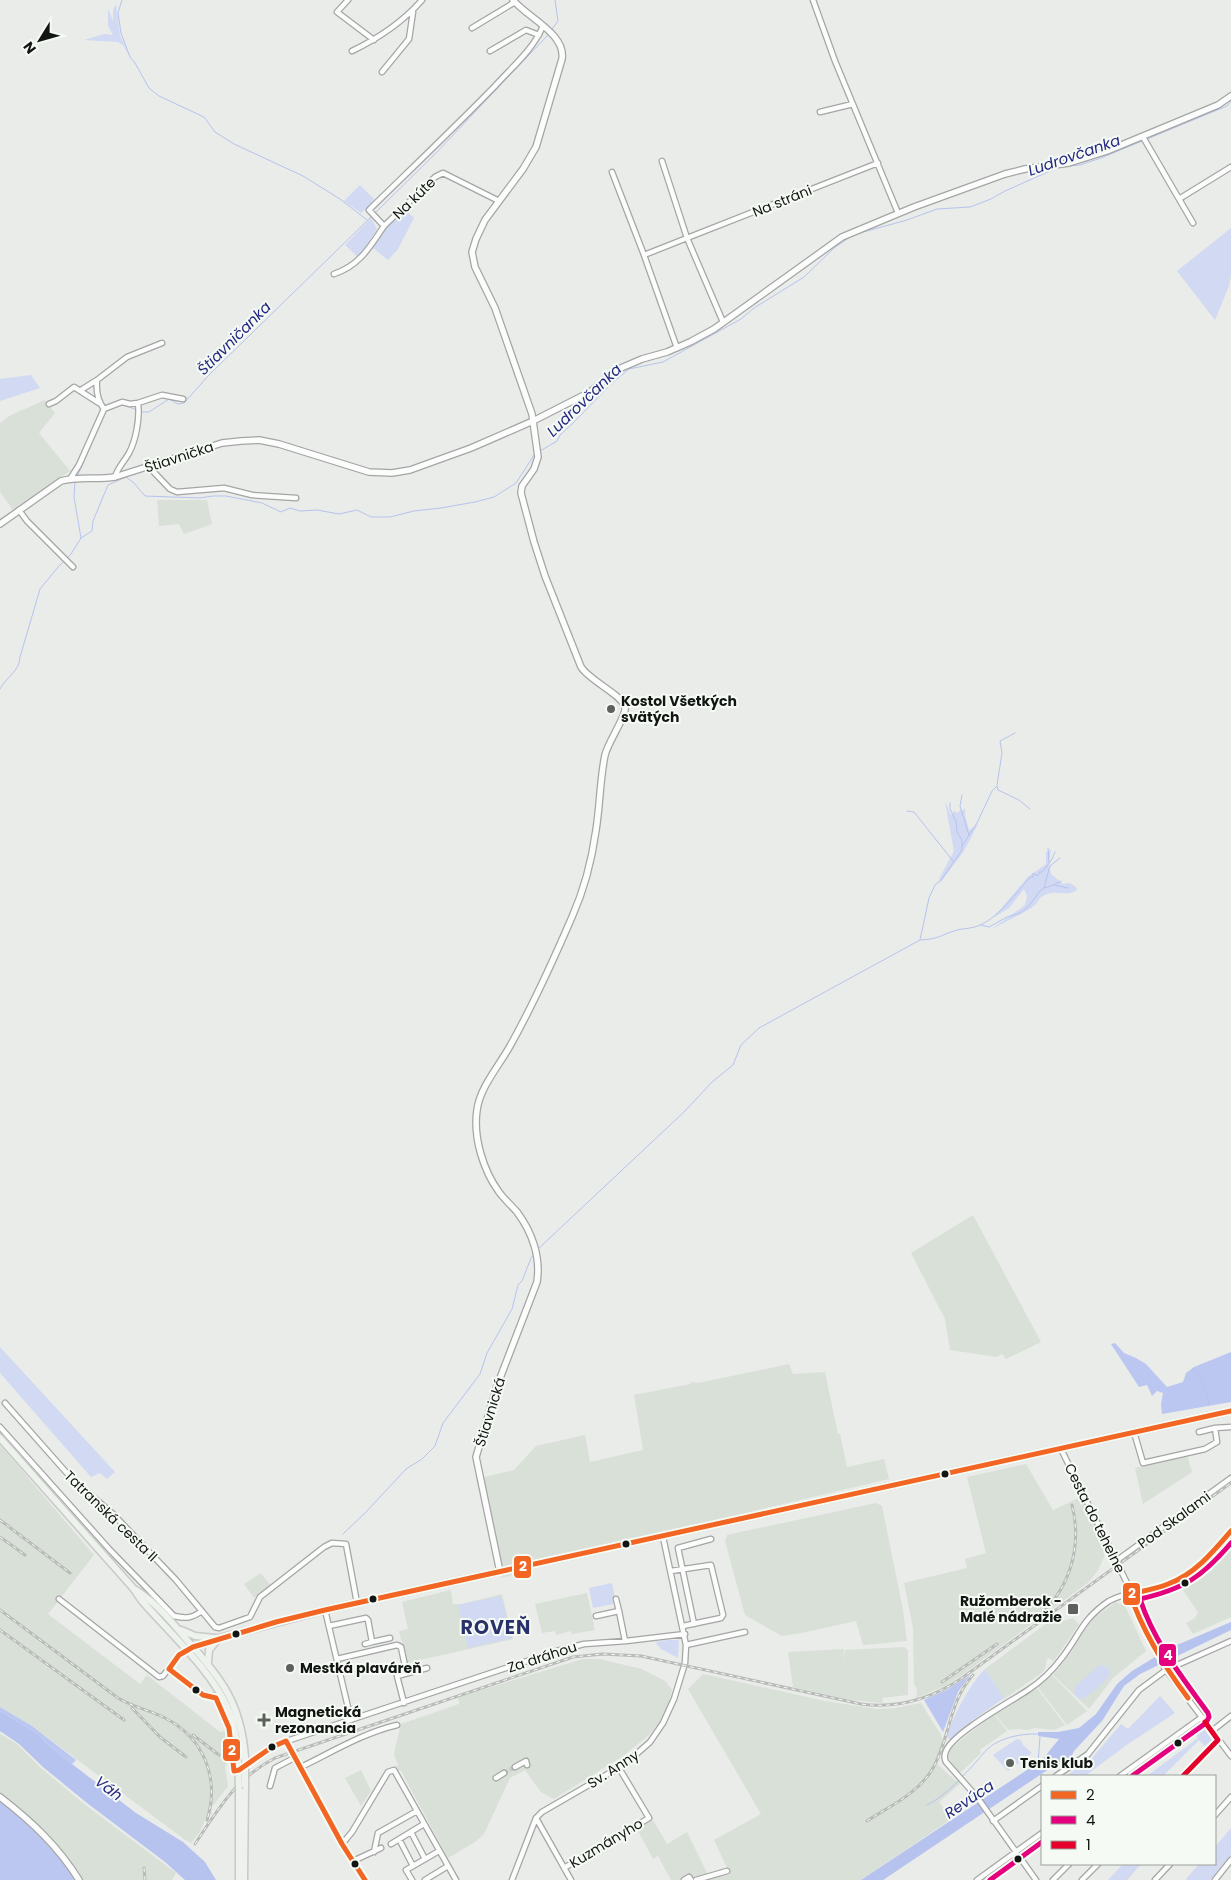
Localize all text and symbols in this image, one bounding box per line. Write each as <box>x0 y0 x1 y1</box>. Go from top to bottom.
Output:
north arrow <box>15 15 65 65</box>
text: N <box>18 38 41 58</box>
water label: Ludrovčanka <box>1025 129 1123 181</box>
street label: Na kúte <box>388 172 440 224</box>
street label: Na stráni <box>749 180 815 222</box>
water label: Štiavničanka <box>192 296 276 380</box>
water label: Ludrovčanka <box>542 359 626 441</box>
street label: Štiavnička <box>142 436 216 478</box>
place label: Kostol Všetkých svätých <box>621 691 737 727</box>
marker: Kostol Všetkých svätých <box>605 703 617 715</box>
street label: Štiavnická <box>470 1375 510 1449</box>
street label: Cesta do tehelne <box>1060 1460 1130 1576</box>
street label: Tatranská cesta II <box>60 1466 162 1566</box>
unlabelled marker <box>940 1469 950 1479</box>
street label: Pod Skalami <box>1133 1487 1215 1553</box>
unlabelled marker <box>621 1539 631 1549</box>
line badge: 2 <box>513 1555 532 1579</box>
text: 2 <box>519 1556 527 1576</box>
unlabelled marker <box>1180 1578 1190 1588</box>
line badge: 2 <box>1122 1582 1141 1606</box>
text: 2 <box>1128 1583 1136 1603</box>
place label: Ružomberok - Malé nádražie <box>960 1591 1062 1627</box>
unlabelled marker <box>368 1594 378 1604</box>
marker: Ružomberok - Malé nádražie <box>1066 1602 1080 1616</box>
district label: ROVEŇ <box>461 1614 531 1641</box>
unlabelled marker <box>231 1629 241 1639</box>
street label: Za dráhou <box>505 1636 579 1678</box>
line badge: 4 <box>1158 1643 1177 1667</box>
text: 4 <box>1163 1645 1173 1665</box>
place label: Mestká plaváreň <box>300 1658 422 1678</box>
marker: Mestká plaváreň <box>284 1662 296 1674</box>
unlabelled marker <box>191 1685 201 1695</box>
place label: Magnetická rezonancia <box>275 1702 361 1738</box>
marker: Magnetická rezonancia <box>257 1713 271 1727</box>
line badge: 2 <box>222 1738 241 1762</box>
unlabelled marker <box>1173 1738 1183 1748</box>
text: 2 <box>228 1740 236 1760</box>
unlabelled marker <box>267 1742 277 1752</box>
street label: Sv. Anny <box>583 1745 643 1793</box>
place label: Tenis klub <box>1020 1753 1093 1773</box>
marker: Tenis klub <box>1004 1757 1016 1769</box>
water label: Váh <box>91 1771 127 1805</box>
water label: Revúca <box>940 1775 998 1823</box>
legend <box>1041 1775 1216 1865</box>
text: 2 <box>1086 1784 1095 1805</box>
text: 4 <box>1086 1809 1095 1830</box>
street label: Kuzmányho <box>566 1813 646 1873</box>
text: 1 <box>1086 1834 1091 1855</box>
unlabelled marker <box>1013 1854 1023 1864</box>
unlabelled marker <box>350 1859 360 1869</box>

